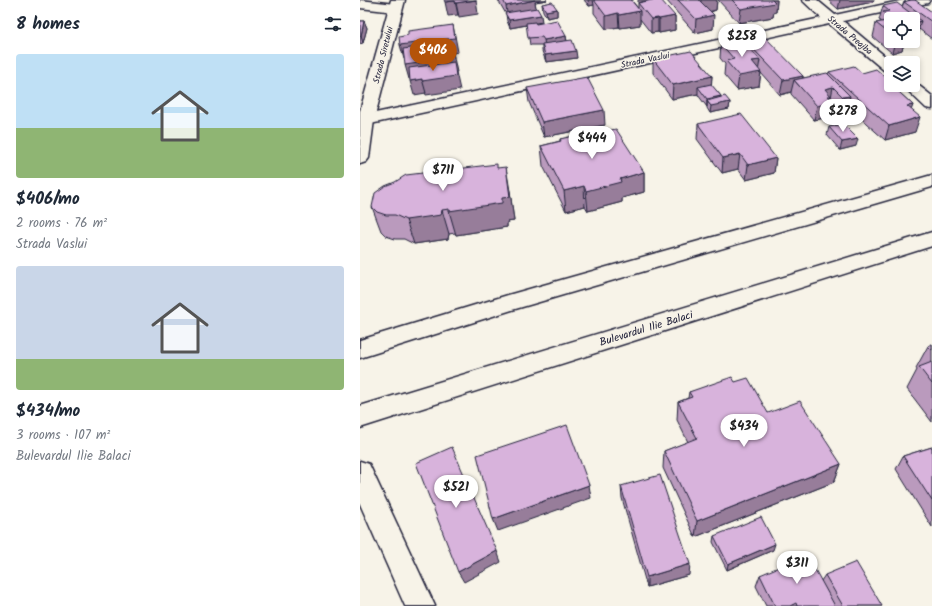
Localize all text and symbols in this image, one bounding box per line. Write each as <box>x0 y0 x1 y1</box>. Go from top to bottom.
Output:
text: 8 homes <box>16 11 80 38</box>
street label: Strada Preajba <box>824 12 876 59</box>
map controls <box>884 12 920 92</box>
button: locate <box>884 12 920 48</box>
icon: filters <box>322 13 344 35</box>
street label: Strada Siretului <box>369 24 398 85</box>
pin: $258 <box>718 24 766 58</box>
text: $258 <box>727 26 757 47</box>
pin: $406 <box>409 38 457 72</box>
text: $406 <box>419 40 447 61</box>
street label: Strada Vaslui <box>619 48 672 73</box>
button: layers <box>884 56 920 92</box>
icon: home <box>144 80 216 152</box>
pin: $278 <box>819 99 867 133</box>
text: $278 <box>828 101 858 122</box>
pin: $444 <box>568 126 616 160</box>
text: $444 <box>578 128 606 149</box>
pin: $711 <box>419 158 467 192</box>
text: $711 <box>432 160 454 181</box>
text: $406/mo <box>16 186 80 213</box>
text: 2 rooms · 76 m² <box>16 213 107 234</box>
text: Strada Vaslui <box>16 234 87 255</box>
icon: home <box>144 292 216 364</box>
street label: Bulevardul Ilie Balaci <box>597 306 696 352</box>
text: $434/mo <box>16 398 80 425</box>
pin: $434 <box>720 414 768 448</box>
text: $434 <box>730 416 758 437</box>
text: 3 rooms · 107 m² <box>16 425 110 446</box>
text: Bulevardul Ilie Balaci <box>16 446 131 467</box>
pin: $521 <box>432 475 480 509</box>
text: $521 <box>443 477 469 498</box>
pin: $311 <box>773 551 821 585</box>
text: $311 <box>786 553 808 574</box>

